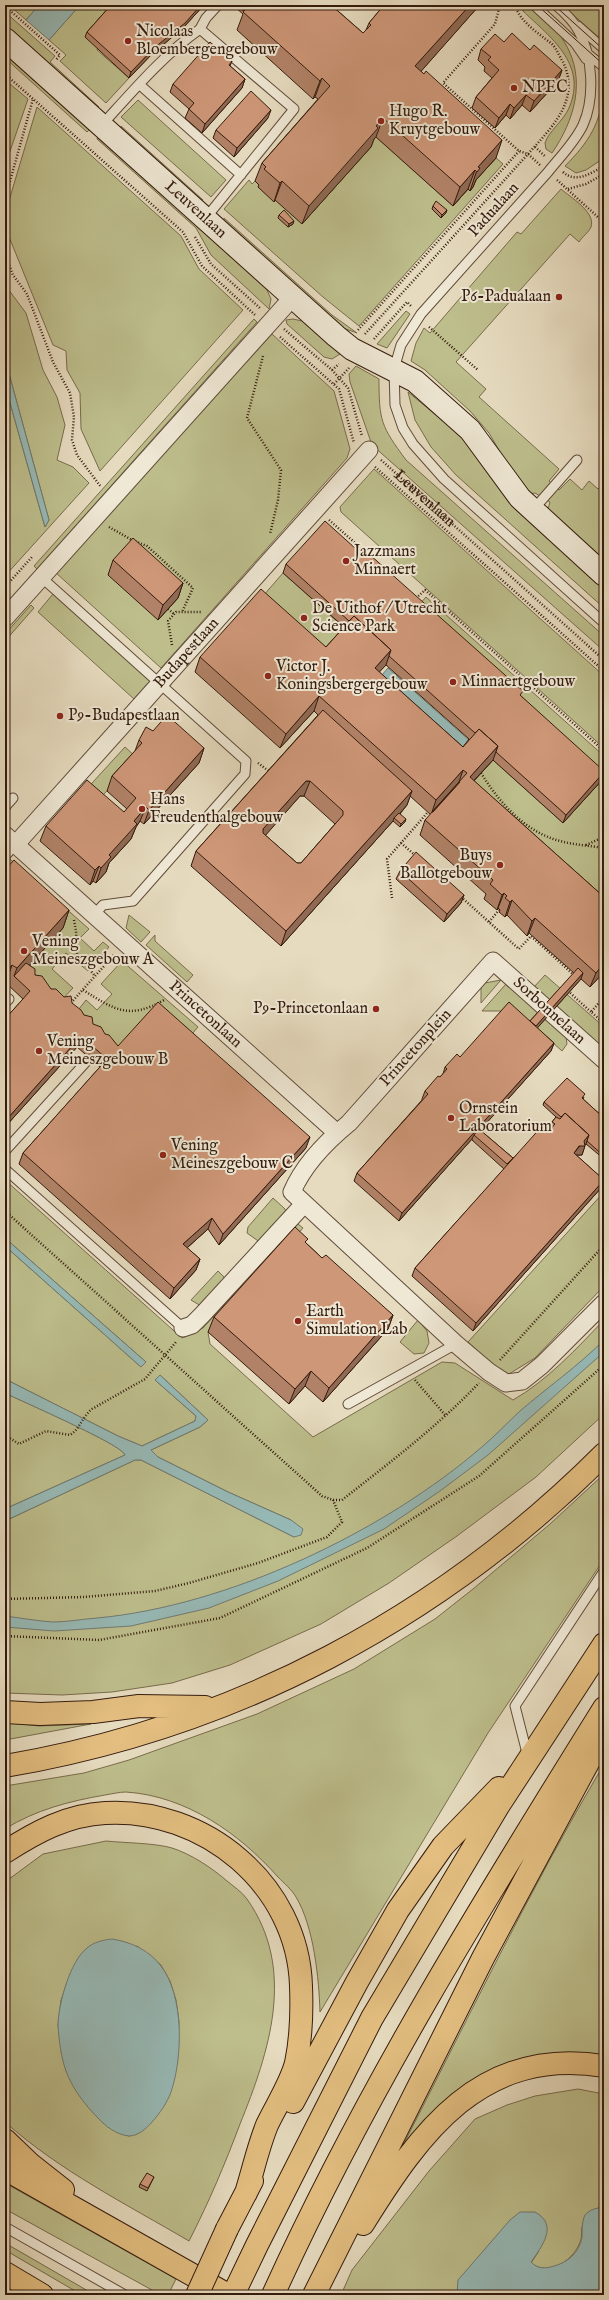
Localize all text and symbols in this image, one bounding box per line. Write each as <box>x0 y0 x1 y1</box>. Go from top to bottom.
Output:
place label: Nicolaas Bloembergengebouw <box>136 22 278 60</box>
marker: Nicolaas Bloembergengebouw <box>123 36 133 46</box>
place label: NPEC <box>522 78 568 98</box>
marker: NPEC <box>509 83 519 93</box>
place label: Hugo R. Kruytgebouw <box>389 102 481 140</box>
marker: Hugo R. Kruytgebouw <box>376 116 386 126</box>
street label: Leuvenlaan <box>160 177 231 243</box>
street label: Padualaan <box>464 178 524 241</box>
place label: P6-Padualaan <box>461 287 551 307</box>
marker: P6-Padualaan <box>554 292 564 302</box>
street label: Leuvenlaan <box>389 466 460 532</box>
place label: Jazzmans Minnaert <box>352 542 417 580</box>
marker: Jazzmans Minnaert <box>341 556 351 566</box>
place label: De Uithof / Utrecht Science Park <box>312 599 447 637</box>
street label: Budapestlaan <box>150 613 224 693</box>
marker: De Uithof / Utrecht Science Park <box>299 613 309 623</box>
place label: Victor J. Koningsbergergebouw <box>275 657 428 695</box>
marker: Victor J. Koningsbergergebouw <box>263 671 273 681</box>
place label: Minnaertgebouw <box>461 672 575 692</box>
marker: Minnaertgebouw <box>448 677 458 687</box>
place label: P9-Budapestlaan <box>68 706 180 726</box>
marker: P9-Budapestlaan <box>55 711 65 721</box>
place label: Hans Freudenthalgebouw <box>150 790 284 828</box>
marker: Hans Freudenthalgebouw <box>137 804 147 814</box>
place label: Buys Ballotgebouw <box>400 846 492 884</box>
marker: Buys Ballotgebouw <box>495 860 505 870</box>
place label: Vening Meineszgebouw A <box>31 932 155 970</box>
marker: Vening Meineszgebouw A <box>19 946 29 956</box>
street label: Sorbonnelaan <box>509 973 590 1049</box>
street label: Princetonlaan <box>164 977 246 1053</box>
place label: P9-Princetonlaan <box>253 999 368 1019</box>
marker: P9-Princetonlaan <box>371 1004 381 1014</box>
street label: Princetonplein <box>376 1005 456 1091</box>
place label: Vening Meineszgebouw B <box>46 1032 168 1070</box>
marker: Vening Meineszgebouw B <box>34 1046 44 1056</box>
place label: Ornstein Laboratorium <box>459 1099 552 1137</box>
marker: Ornstein Laboratorium <box>446 1113 456 1123</box>
place label: Vening Meineszgebouw C <box>170 1136 293 1174</box>
marker: Vening Meineszgebouw C <box>158 1150 168 1160</box>
place label: Earth Simulation Lab <box>306 1302 408 1340</box>
marker: Earth Simulation Lab <box>293 1316 303 1326</box>

